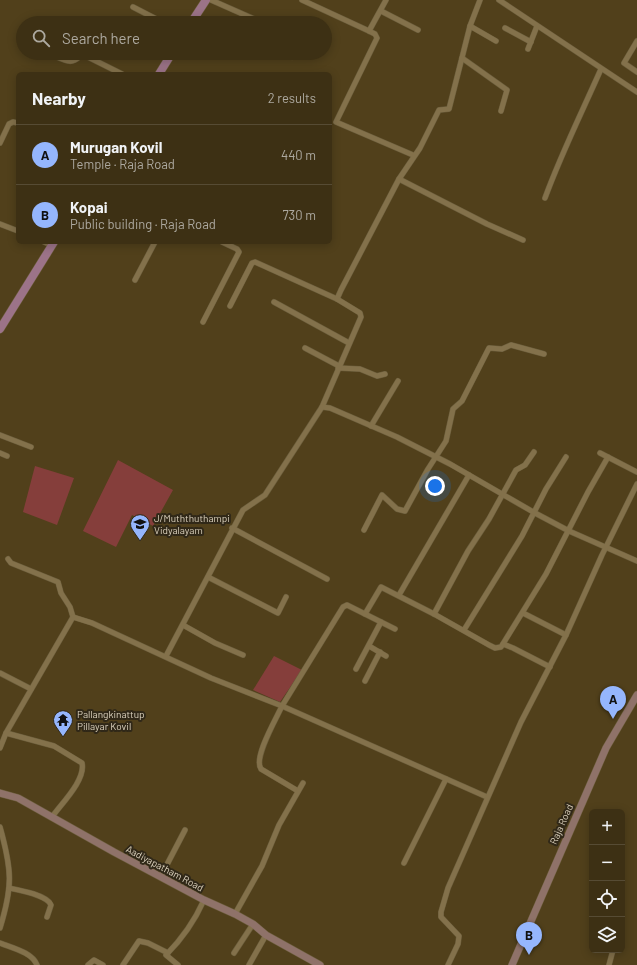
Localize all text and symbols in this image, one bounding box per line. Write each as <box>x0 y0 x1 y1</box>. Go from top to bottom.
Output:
search box <box>16 16 332 60</box>
icon: search <box>30 27 52 49</box>
text: Search here <box>62 29 140 47</box>
text: Nearby <box>32 88 86 108</box>
text: 2 results <box>268 90 316 106</box>
text: Murugan Kovil <box>70 138 162 156</box>
text: A <box>41 147 49 163</box>
text: 440 m <box>281 147 316 163</box>
text: Temple · Raja Road <box>70 156 175 172</box>
text: Kopai <box>70 198 107 216</box>
text: B <box>41 207 49 223</box>
text: 730 m <box>282 207 316 223</box>
text: Public building · Raja Road <box>70 216 216 232</box>
your location <box>425 476 445 496</box>
place label: J/Muththuthampi Vidyalayam <box>154 512 230 536</box>
school or university icon: J/Muththuthampi Vidyalayam <box>129 513 151 541</box>
pin: A <box>600 686 626 719</box>
place label: Pallangkinattup Pillayar Kovil <box>77 708 145 732</box>
temple icon: Pallangkinattup Pillayar Kovil <box>52 709 74 737</box>
street label: Raja Road <box>547 802 575 846</box>
map controls <box>589 809 625 953</box>
button: + <box>589 809 625 845</box>
street label: Aadiyapatham Road <box>124 843 206 893</box>
button: − <box>589 845 625 881</box>
button: locate <box>589 881 625 917</box>
button: layers <box>589 917 625 953</box>
pin: B <box>516 922 542 955</box>

